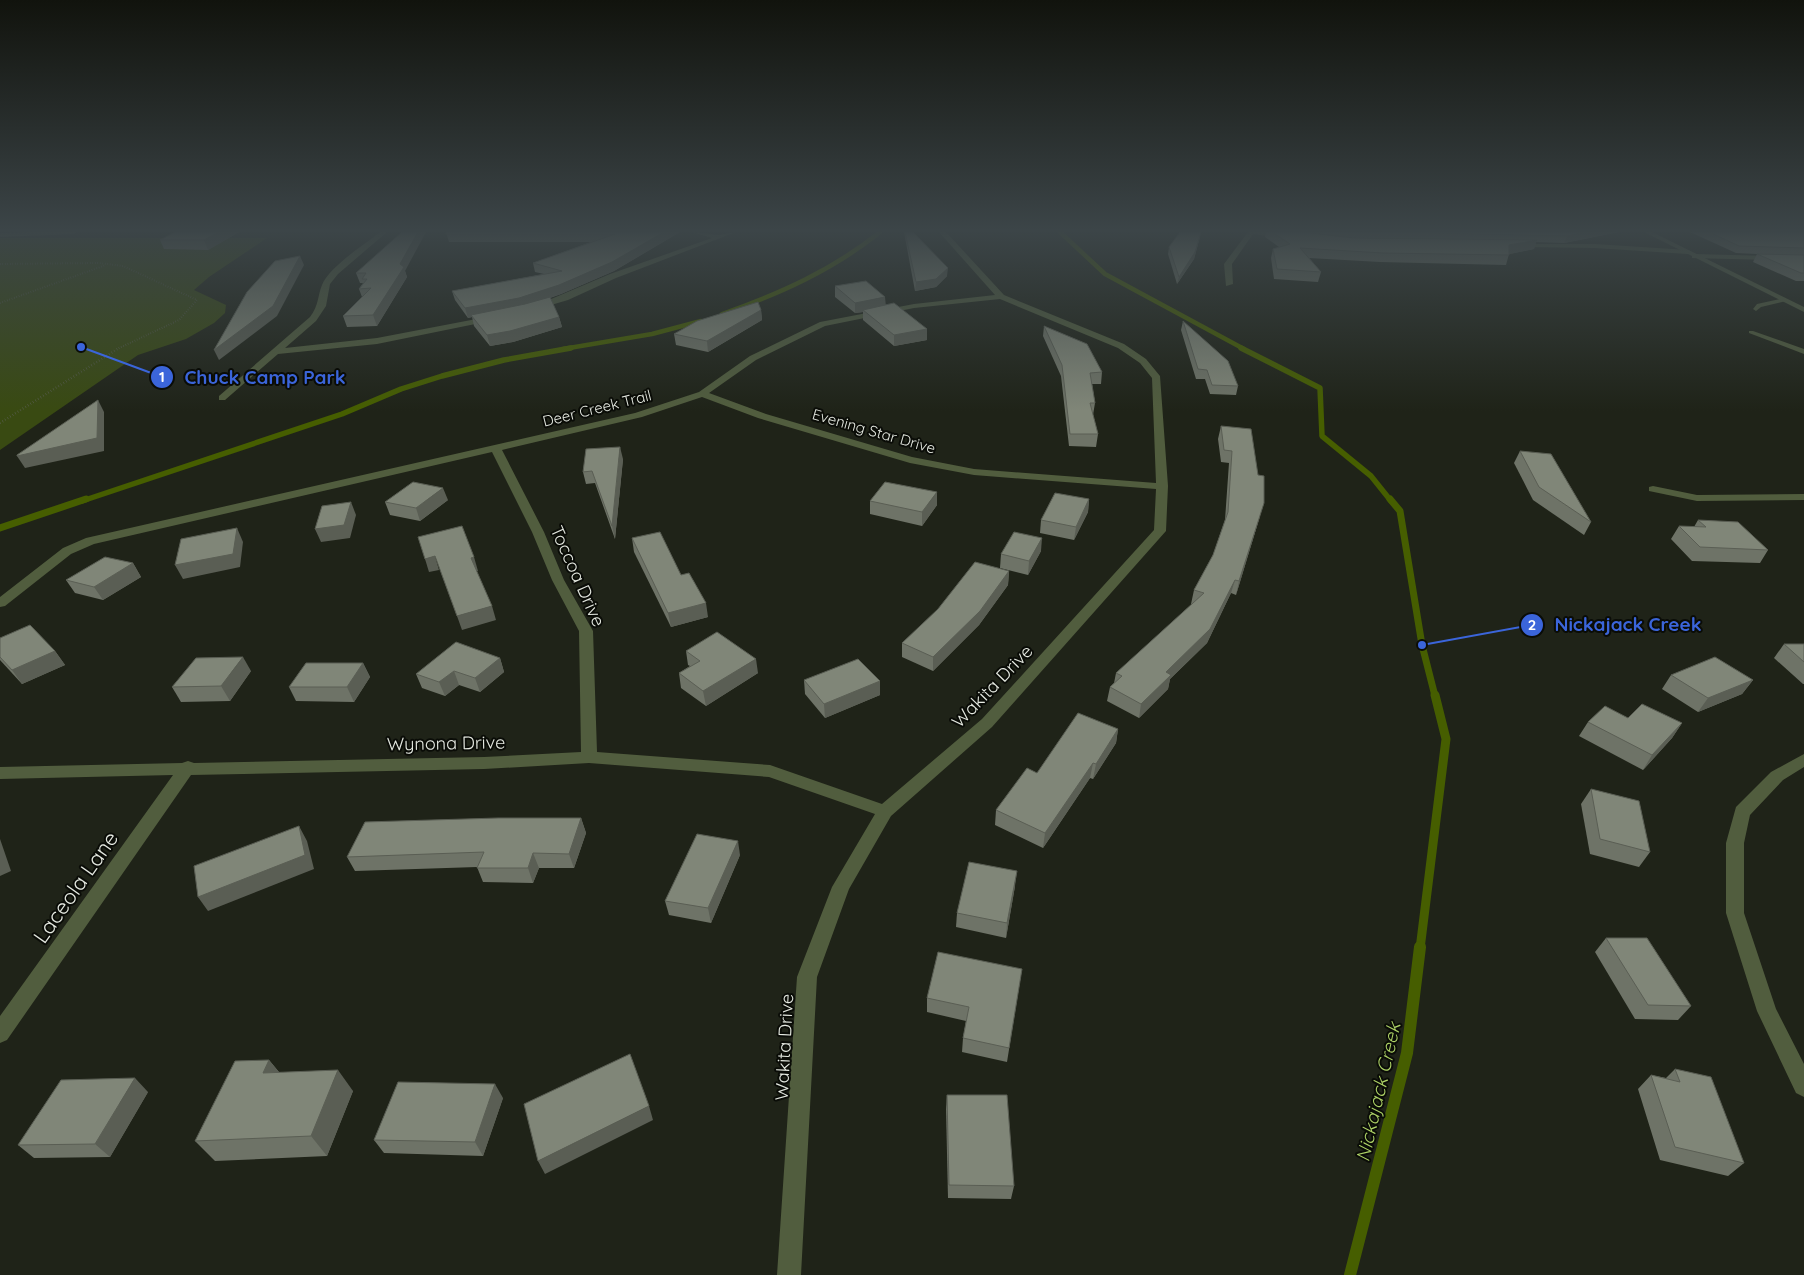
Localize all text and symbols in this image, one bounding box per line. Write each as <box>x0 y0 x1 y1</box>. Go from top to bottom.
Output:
callout: Chuck Camp Park <box>149 360 355 394</box>
text: Chuck Camp Park <box>184 365 346 389</box>
text: 1 <box>159 367 165 386</box>
street label: Deer Creek Trail <box>541 385 653 431</box>
street label: Evening Star Drive <box>810 404 938 458</box>
street label: Toccoa Drive <box>545 522 611 630</box>
callout: Nickajack Creek <box>1520 608 1712 642</box>
text: Nickajack Creek <box>1554 612 1702 636</box>
text: 2 <box>1528 615 1536 634</box>
street label: Wakita Drive <box>947 640 1037 732</box>
street label: Wynona Drive <box>387 730 505 756</box>
street label: Laceola Lane <box>27 826 123 948</box>
street label: Wakita Drive <box>770 993 798 1101</box>
water label: Nickajack Creek <box>1350 1018 1406 1164</box>

